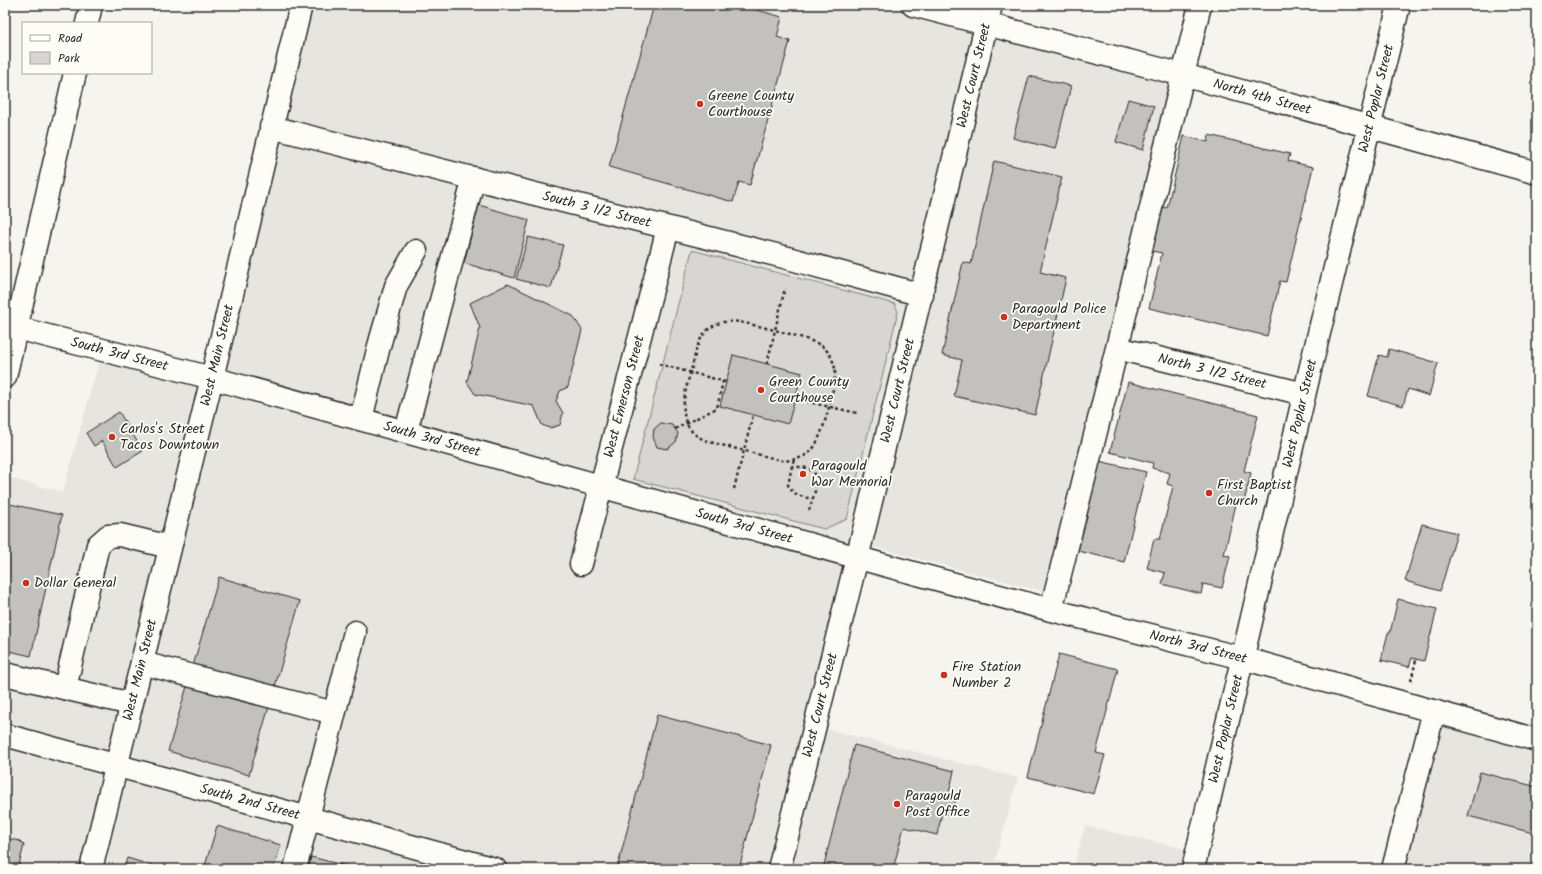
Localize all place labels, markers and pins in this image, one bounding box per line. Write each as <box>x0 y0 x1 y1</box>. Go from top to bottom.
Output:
place label: Greene County Courthouse <box>708 85 795 123</box>
marker: Greene County Courthouse <box>695 99 705 109</box>
place label: Paragould Police Department <box>1012 298 1107 336</box>
marker: Paragould Police Department <box>999 312 1009 322</box>
place label: Green County Courthouse <box>769 371 849 409</box>
marker: Green County Courthouse <box>756 385 766 395</box>
place label: Carlos's Street Tacos Downtown <box>120 418 219 456</box>
marker: Carlos's Street Tacos Downtown <box>107 432 117 442</box>
place label: Paragould War Memorial <box>811 455 892 493</box>
marker: Paragould War Memorial <box>798 469 808 479</box>
place label: First Baptist Church <box>1217 474 1292 512</box>
marker: First Baptist Church <box>1204 488 1214 498</box>
place label: Dollar General <box>34 572 117 594</box>
marker: Dollar General <box>21 578 31 588</box>
place label: Fire Station Number 2 <box>952 656 1021 694</box>
marker: Fire Station Number 2 <box>939 670 949 680</box>
place label: Paragould Post Office <box>905 785 970 823</box>
marker: Paragould Post Office <box>892 799 902 809</box>

